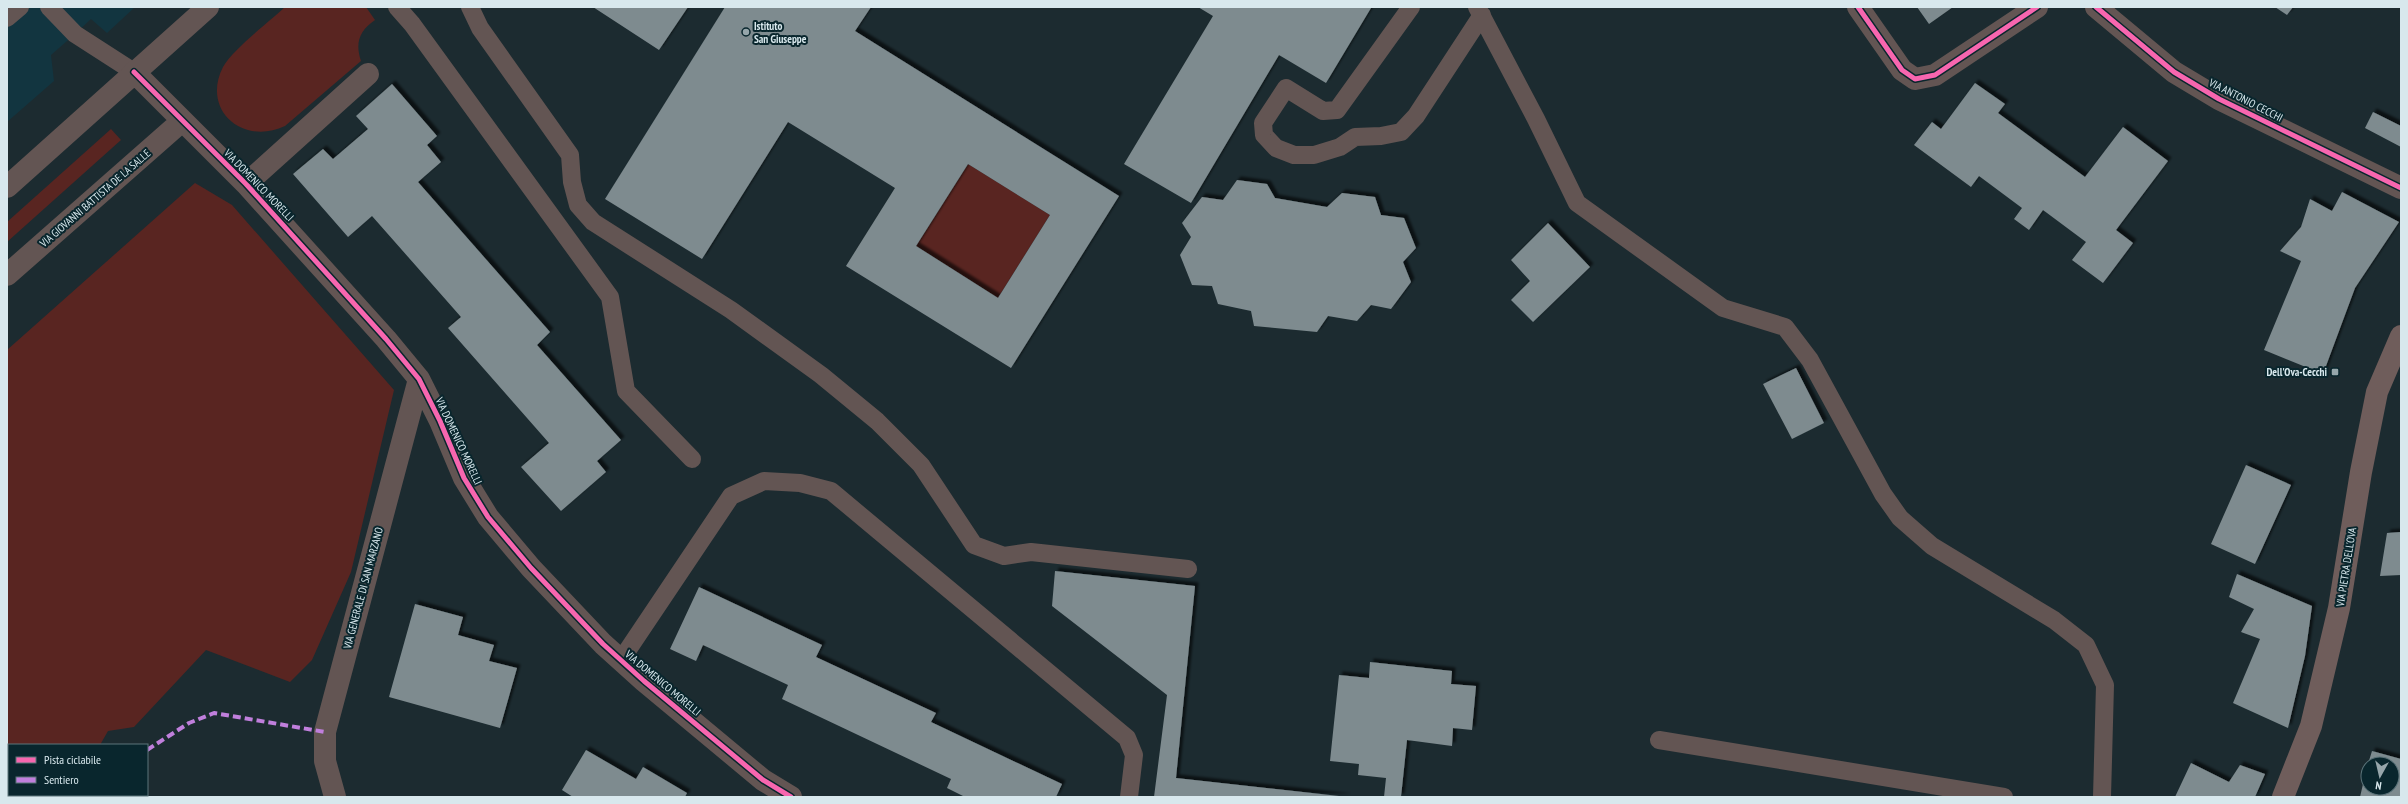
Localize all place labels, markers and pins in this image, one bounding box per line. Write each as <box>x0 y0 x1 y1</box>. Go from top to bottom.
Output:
place label: Istituto San Giuseppe <box>754 19 807 46</box>
marker: Istituto San Giuseppe <box>741 27 751 37</box>
place label: Dell'Ova-Cecchi <box>2266 365 2328 379</box>
marker: Dell'Ova-Cecchi <box>2330 367 2340 377</box>

